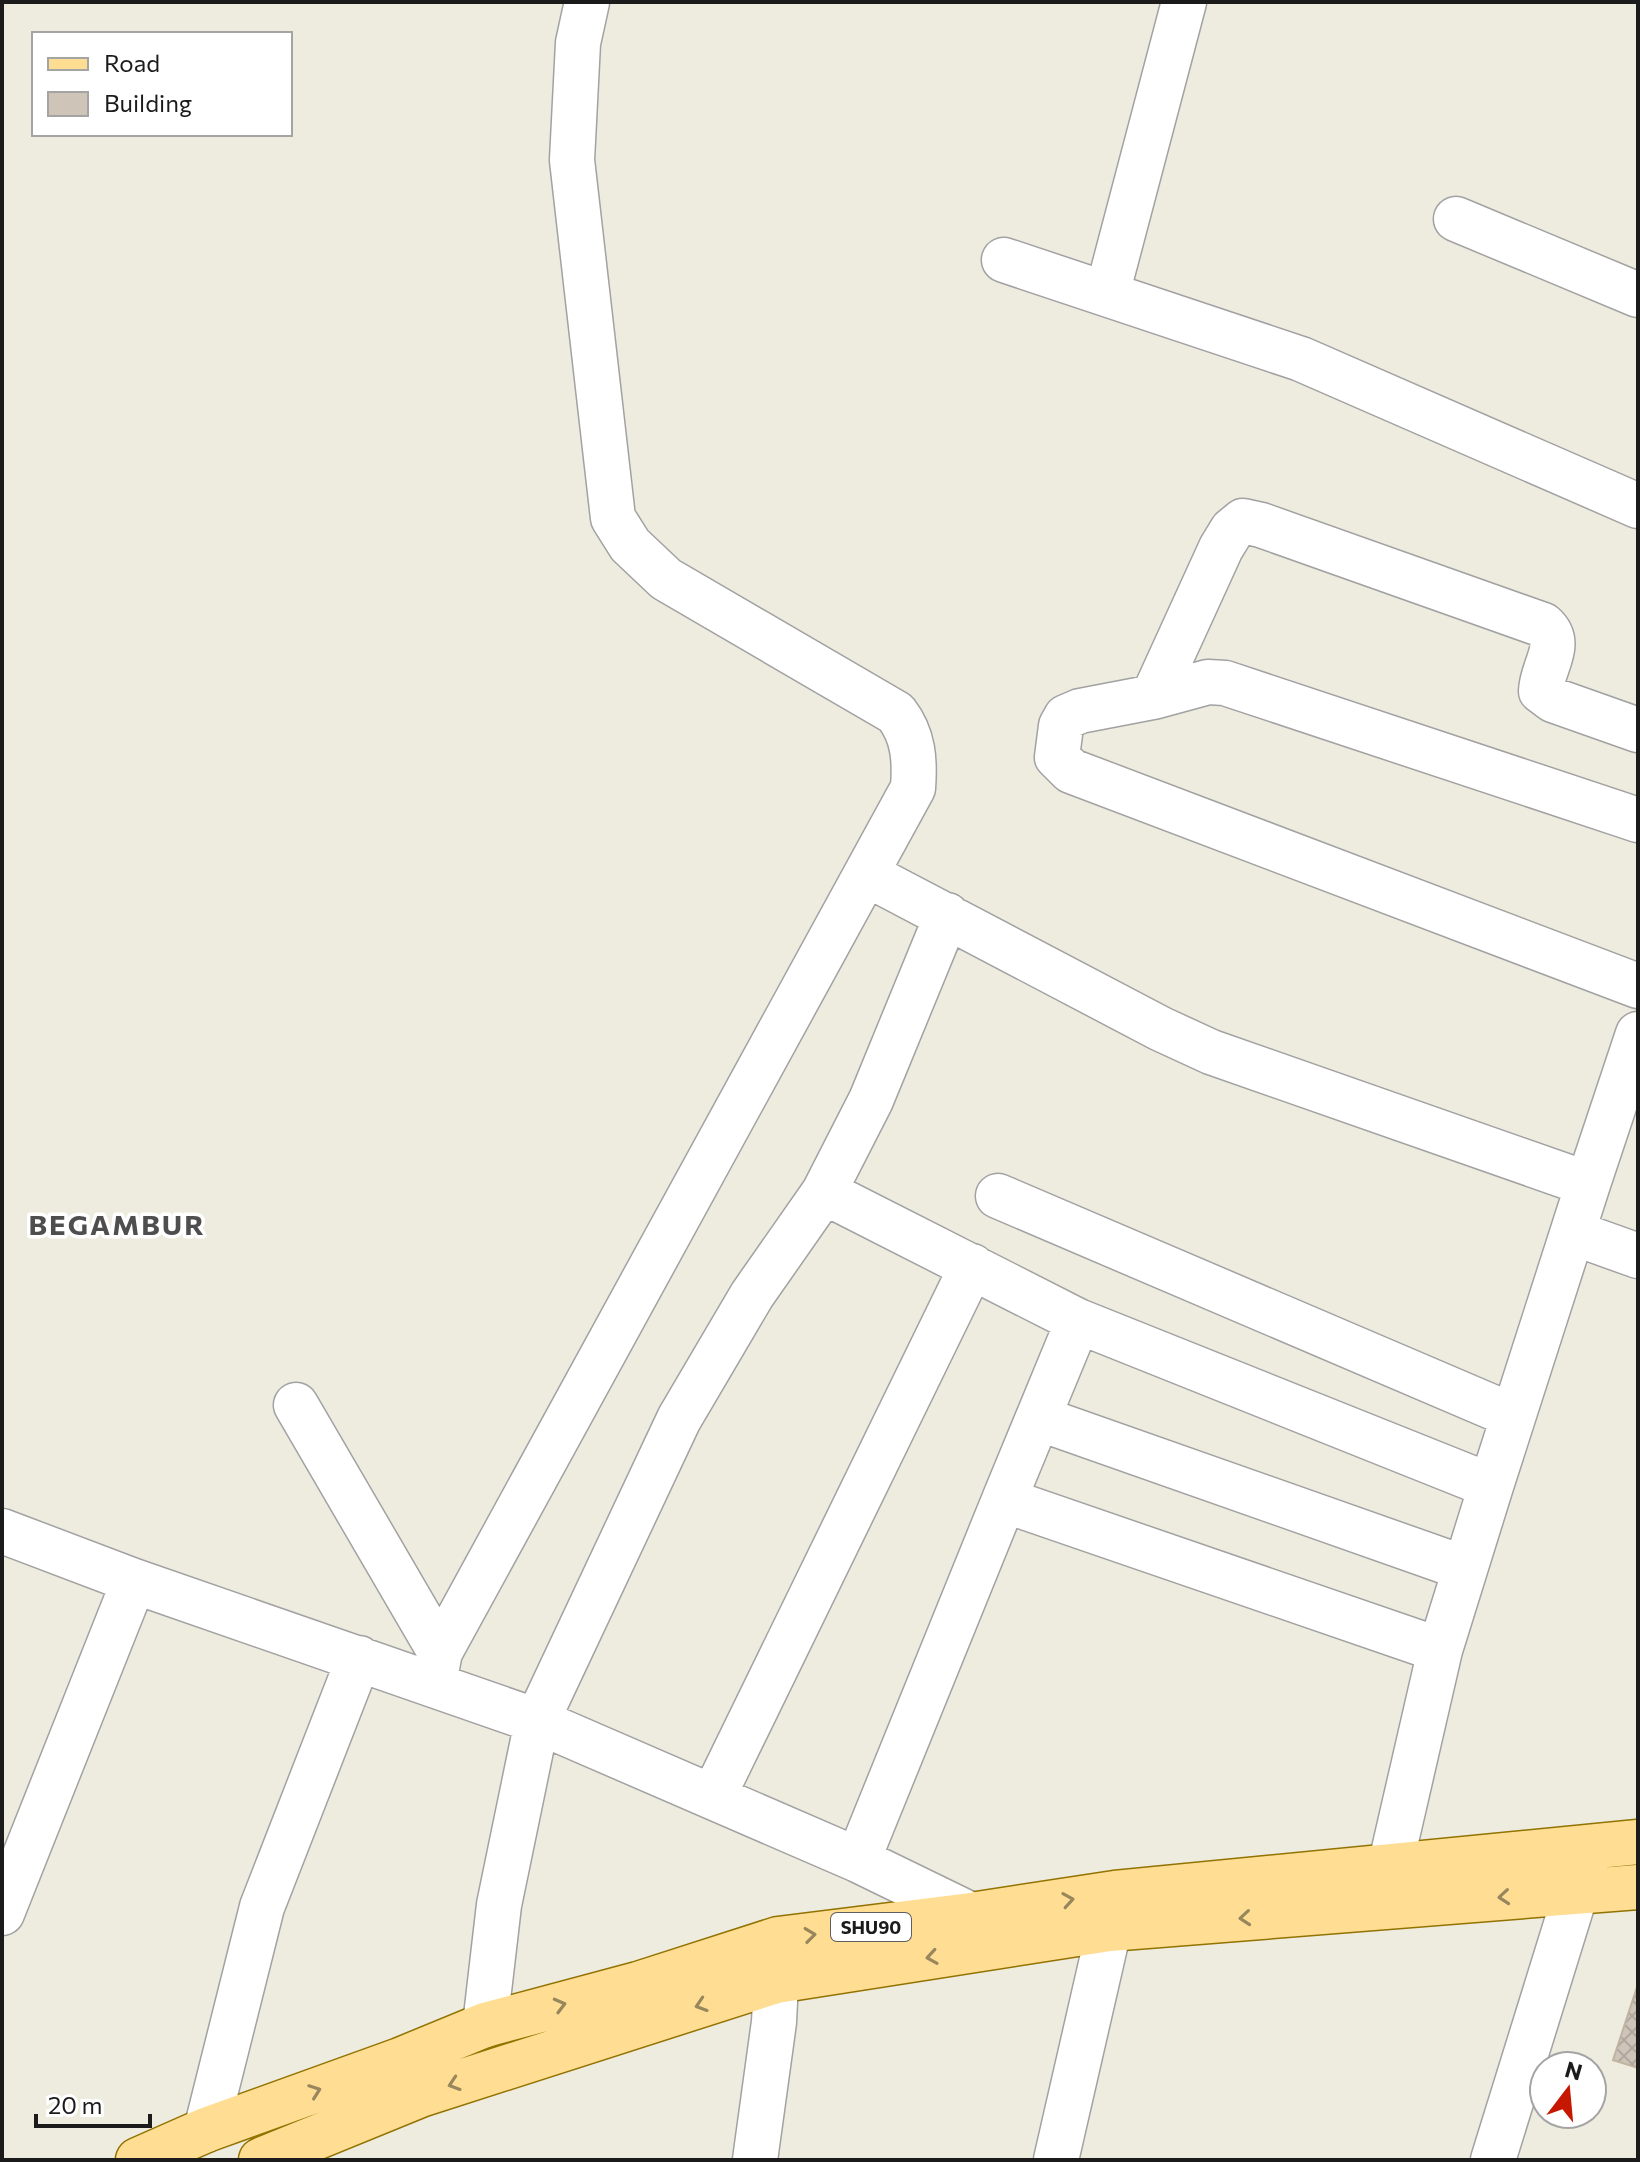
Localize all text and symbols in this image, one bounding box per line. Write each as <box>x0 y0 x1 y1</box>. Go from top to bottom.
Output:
legend <box>32 32 292 136</box>
text: Road <box>104 48 160 77</box>
text: Building <box>104 88 192 117</box>
district label: BEGAMBUR <box>28 1207 206 1241</box>
one-way arrow <box>1497 1888 1510 1905</box>
one-way arrow <box>1061 1892 1075 1909</box>
one-way arrow <box>1238 1909 1251 1926</box>
road number: SHU90 <box>831 1913 911 1941</box>
one-way arrow <box>804 1926 817 1943</box>
one-way arrow <box>925 1947 939 1964</box>
one-way arrow <box>695 1996 709 2012</box>
one-way arrow <box>553 1997 567 2014</box>
north arrow <box>1528 2050 1608 2130</box>
text: N <box>1562 2055 1585 2086</box>
one-way arrow <box>447 2074 461 2090</box>
scale bar <box>36 2078 150 2128</box>
one-way arrow <box>308 2084 322 2101</box>
text: 20 m <box>48 2090 102 2119</box>

